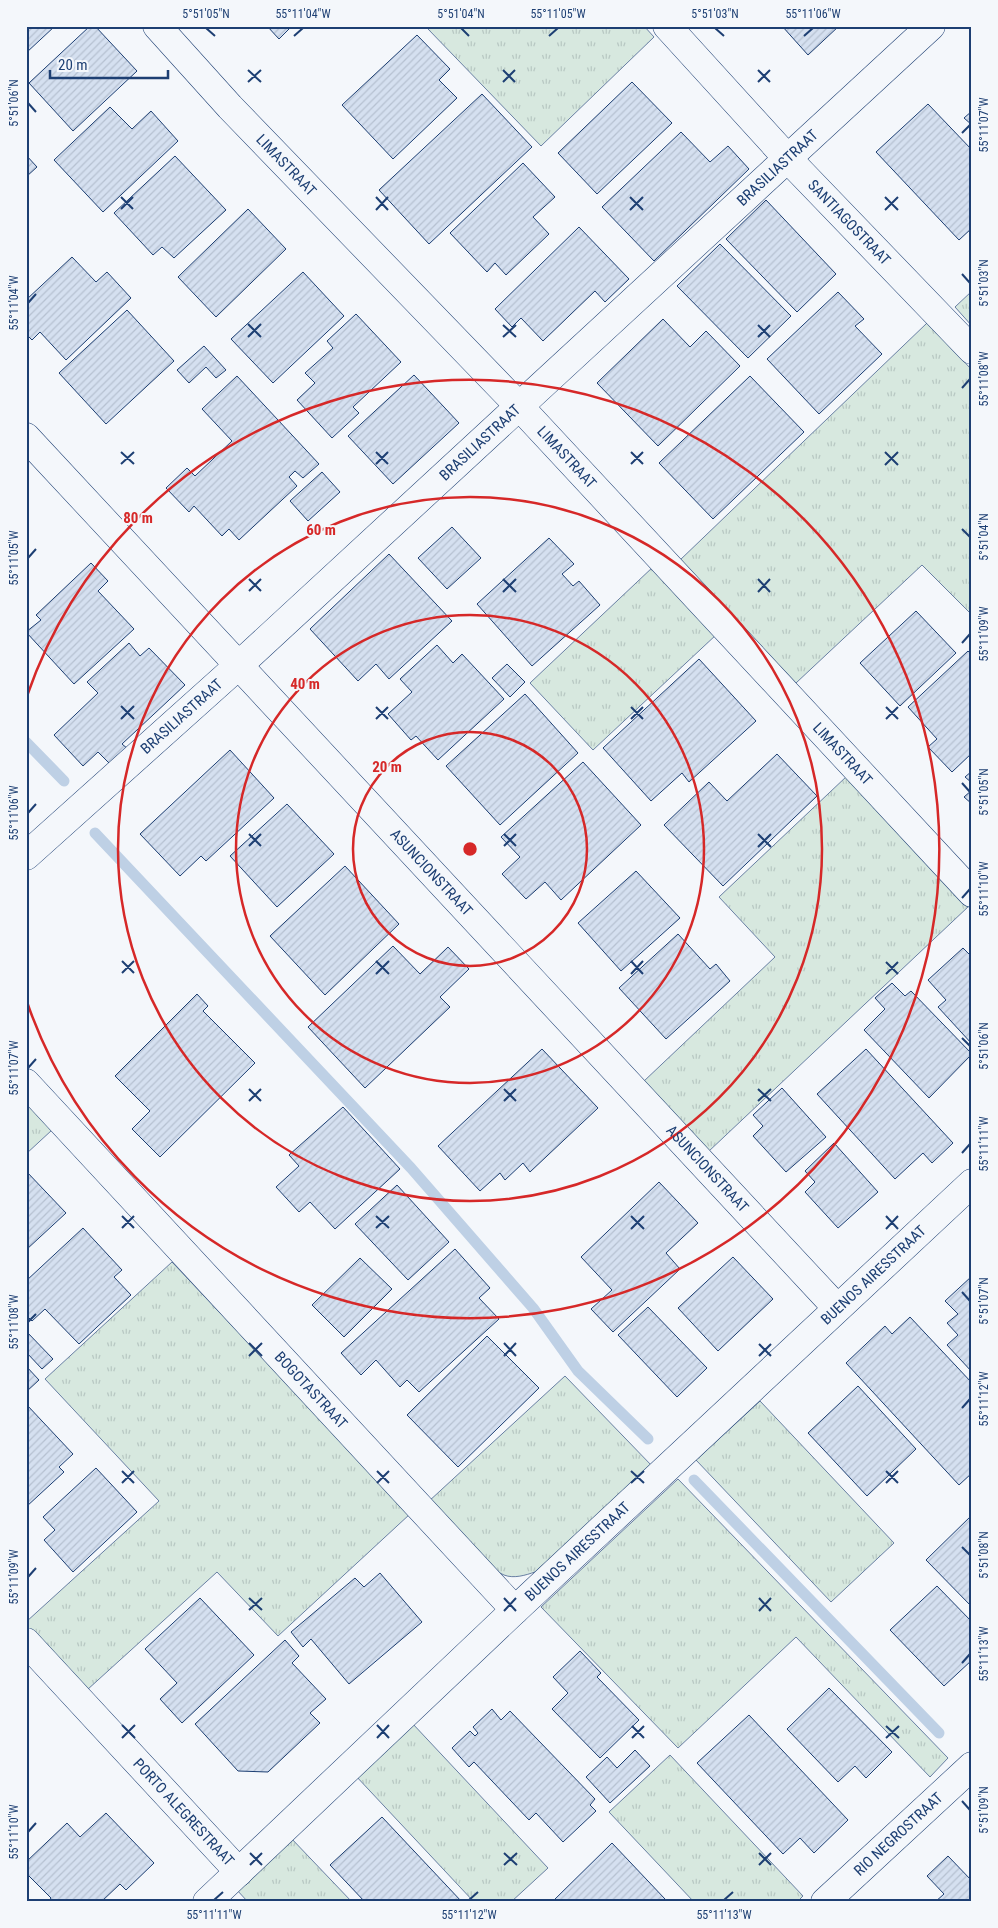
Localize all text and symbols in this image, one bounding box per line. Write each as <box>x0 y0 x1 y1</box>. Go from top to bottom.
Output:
text: 5°51'05"N <box>182 7 230 21</box>
text: 55°11'04"W <box>275 7 331 21</box>
text: 5°51'04"N <box>437 7 485 21</box>
text: 55°11'05"W <box>530 7 586 21</box>
text: 5°51'03"N <box>691 7 739 21</box>
text: 55°11'06"W <box>785 7 841 21</box>
scale bar <box>50 48 168 80</box>
text: 20 m <box>58 56 88 74</box>
text: 5°51'06"N <box>7 79 21 127</box>
text: 55°11'07"W <box>977 97 991 153</box>
street label: BRASILIASTRAAT <box>733 126 822 210</box>
street label: LIMASTRAAT <box>252 131 320 200</box>
street label: SANTIAGOSTRAAT <box>804 176 894 269</box>
text: 5°51'03"N <box>977 259 991 307</box>
text: 55°11'04"W <box>7 275 21 331</box>
text: 55°11'08"W <box>977 351 991 407</box>
street label: BRASILIASTRAAT <box>436 401 524 484</box>
street label: LIMASTRAAT <box>533 422 600 492</box>
text: 80 m <box>123 509 153 527</box>
text: 5°51'04"N <box>977 513 991 561</box>
text: 60 m <box>306 521 336 539</box>
text: 55°11'05"W <box>7 530 21 586</box>
text: 55°11'09"W <box>977 606 991 662</box>
street label: BRASILIASTRAAT <box>137 675 226 758</box>
text: 40 m <box>290 675 320 693</box>
street label: LIMASTRAAT <box>809 719 876 789</box>
text: 20 m <box>372 758 402 776</box>
text: 5°51'05"N <box>977 768 991 816</box>
text: 55°11'06"W <box>7 785 21 841</box>
street label: ASUNCIONSTRAAT <box>387 825 477 920</box>
centre of rings <box>461 840 479 858</box>
text: 55°11'10"W <box>977 861 991 917</box>
text: 5°51'06"N <box>977 1022 991 1070</box>
text: 55°11'07"W <box>7 1040 21 1096</box>
text: 55°11'11"W <box>977 1116 991 1172</box>
street label: ASUNCIONSTRAAT <box>663 1122 753 1216</box>
street label: BUENOS AIRESSTRAAT <box>817 1222 930 1328</box>
text: 5°51'07"N <box>977 1277 991 1325</box>
text: 55°11'08"W <box>7 1294 21 1350</box>
street label: BOGOTASTRAAT <box>271 1348 351 1433</box>
text: 55°11'12"W <box>977 1371 991 1427</box>
street label: BUENOS AIRESSTRAAT <box>521 1498 634 1605</box>
text: 5°51'08"N <box>977 1531 991 1579</box>
text: 55°11'09"W <box>7 1549 21 1605</box>
text: 55°11'13"W <box>977 1626 991 1682</box>
street label: PORTO ALEGRESTRAAT <box>129 1755 238 1870</box>
text: 5°51'09"N <box>977 1786 991 1834</box>
street label: RIO NEGROSTRAAT <box>850 1788 947 1880</box>
text: 55°11'10"W <box>7 1804 21 1860</box>
text: 55°11'11"W <box>186 1908 242 1922</box>
text: 55°11'12"W <box>441 1908 497 1922</box>
text: 55°11'13"W <box>696 1908 752 1922</box>

